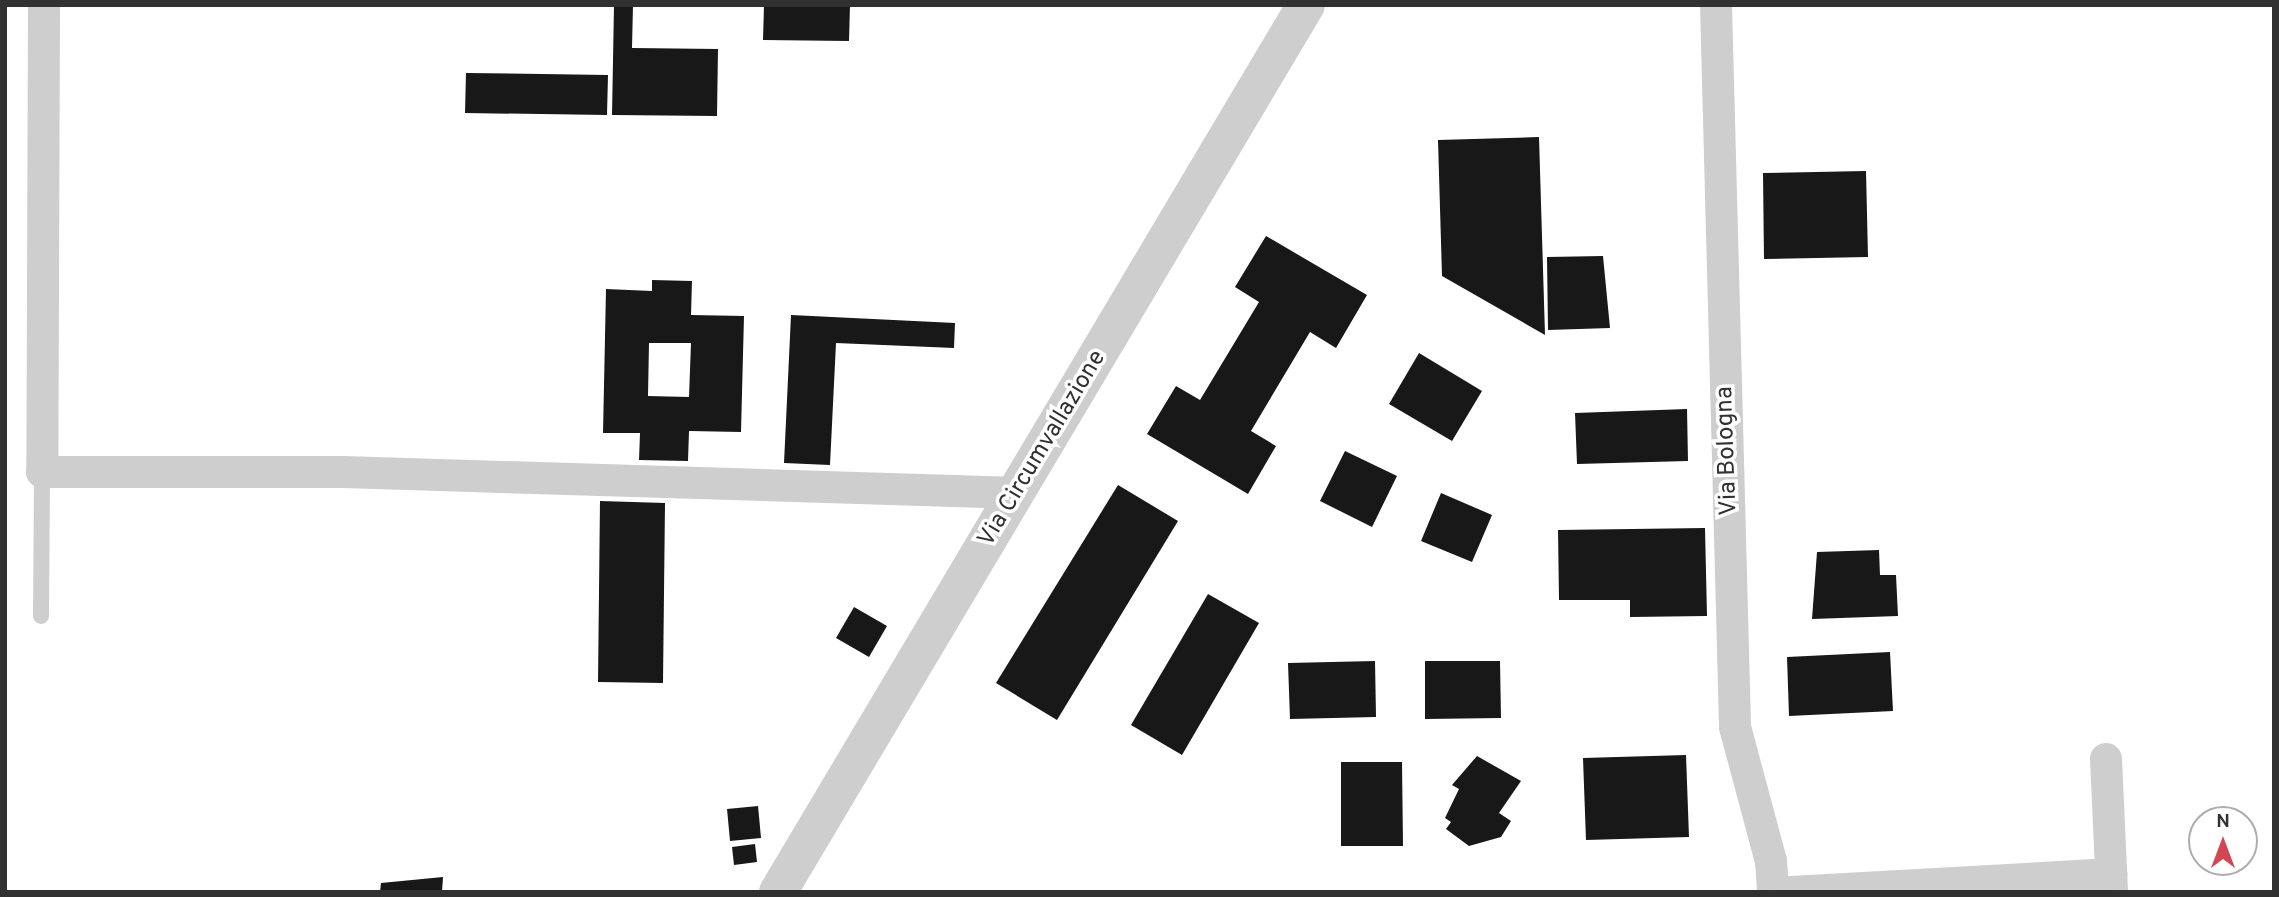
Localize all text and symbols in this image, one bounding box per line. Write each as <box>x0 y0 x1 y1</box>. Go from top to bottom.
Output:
street label: Via Circumvallazione <box>973 346 1113 552</box>
street label: Via Bologna <box>1711 386 1745 516</box>
north arrow <box>2188 806 2258 876</box>
text: N <box>2216 810 2230 834</box>

